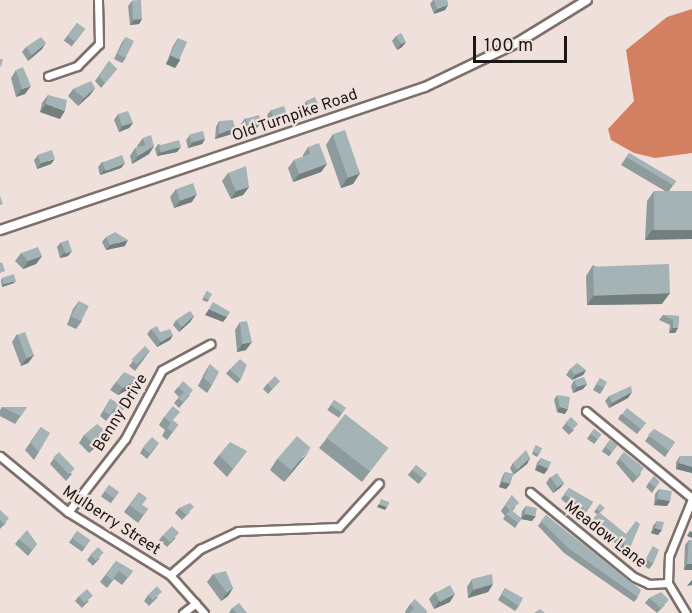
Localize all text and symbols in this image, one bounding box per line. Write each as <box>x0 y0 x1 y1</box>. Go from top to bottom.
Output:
scale bar <box>476 24 570 62</box>
text: 100 m <box>484 35 533 58</box>
street label: Old Turnpike Road <box>229 85 361 147</box>
street label: Benny Drive <box>90 371 152 455</box>
street label: Mulberry Street <box>58 482 164 560</box>
street label: Meadow Lane <box>560 497 650 573</box>

